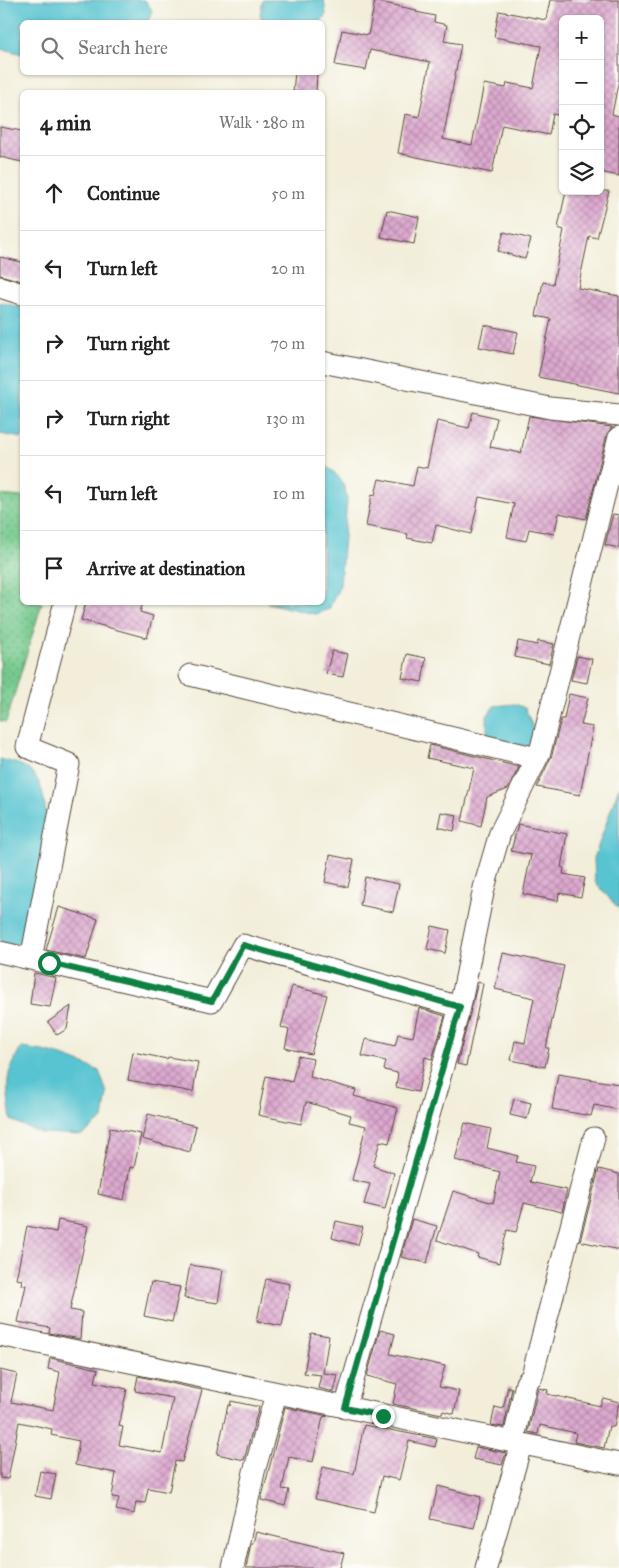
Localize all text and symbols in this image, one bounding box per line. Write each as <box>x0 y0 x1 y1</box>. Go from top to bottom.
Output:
map controls <box>559 15 604 195</box>
button: + <box>559 15 604 60</box>
search box <box>20 20 325 75</box>
icon: search <box>38 34 66 62</box>
text: Search here <box>78 36 168 59</box>
button: − <box>559 60 604 105</box>
button: locate <box>559 105 604 150</box>
text: 4 min <box>40 110 91 136</box>
text: Walk · 280 m <box>219 113 305 132</box>
button: layers <box>559 150 604 195</box>
icon: ahead <box>40 179 68 207</box>
text: Continue <box>87 182 160 205</box>
text: 50 m <box>271 184 305 203</box>
icon: left <box>40 254 68 282</box>
text: Turn left <box>87 257 157 280</box>
text: 20 m <box>271 259 305 278</box>
icon: right <box>40 329 68 357</box>
text: Turn right <box>87 332 170 355</box>
text: 70 m <box>270 334 305 353</box>
icon: right <box>40 404 68 432</box>
text: Turn right <box>87 407 170 430</box>
text: 130 m <box>266 409 305 428</box>
icon: left <box>40 479 68 507</box>
text: Turn left <box>87 482 157 505</box>
text: 10 m <box>273 484 305 503</box>
icon: arrive <box>40 554 68 582</box>
text: Arrive at destination <box>87 557 245 580</box>
route start <box>38 952 61 975</box>
route end <box>372 1405 395 1428</box>

